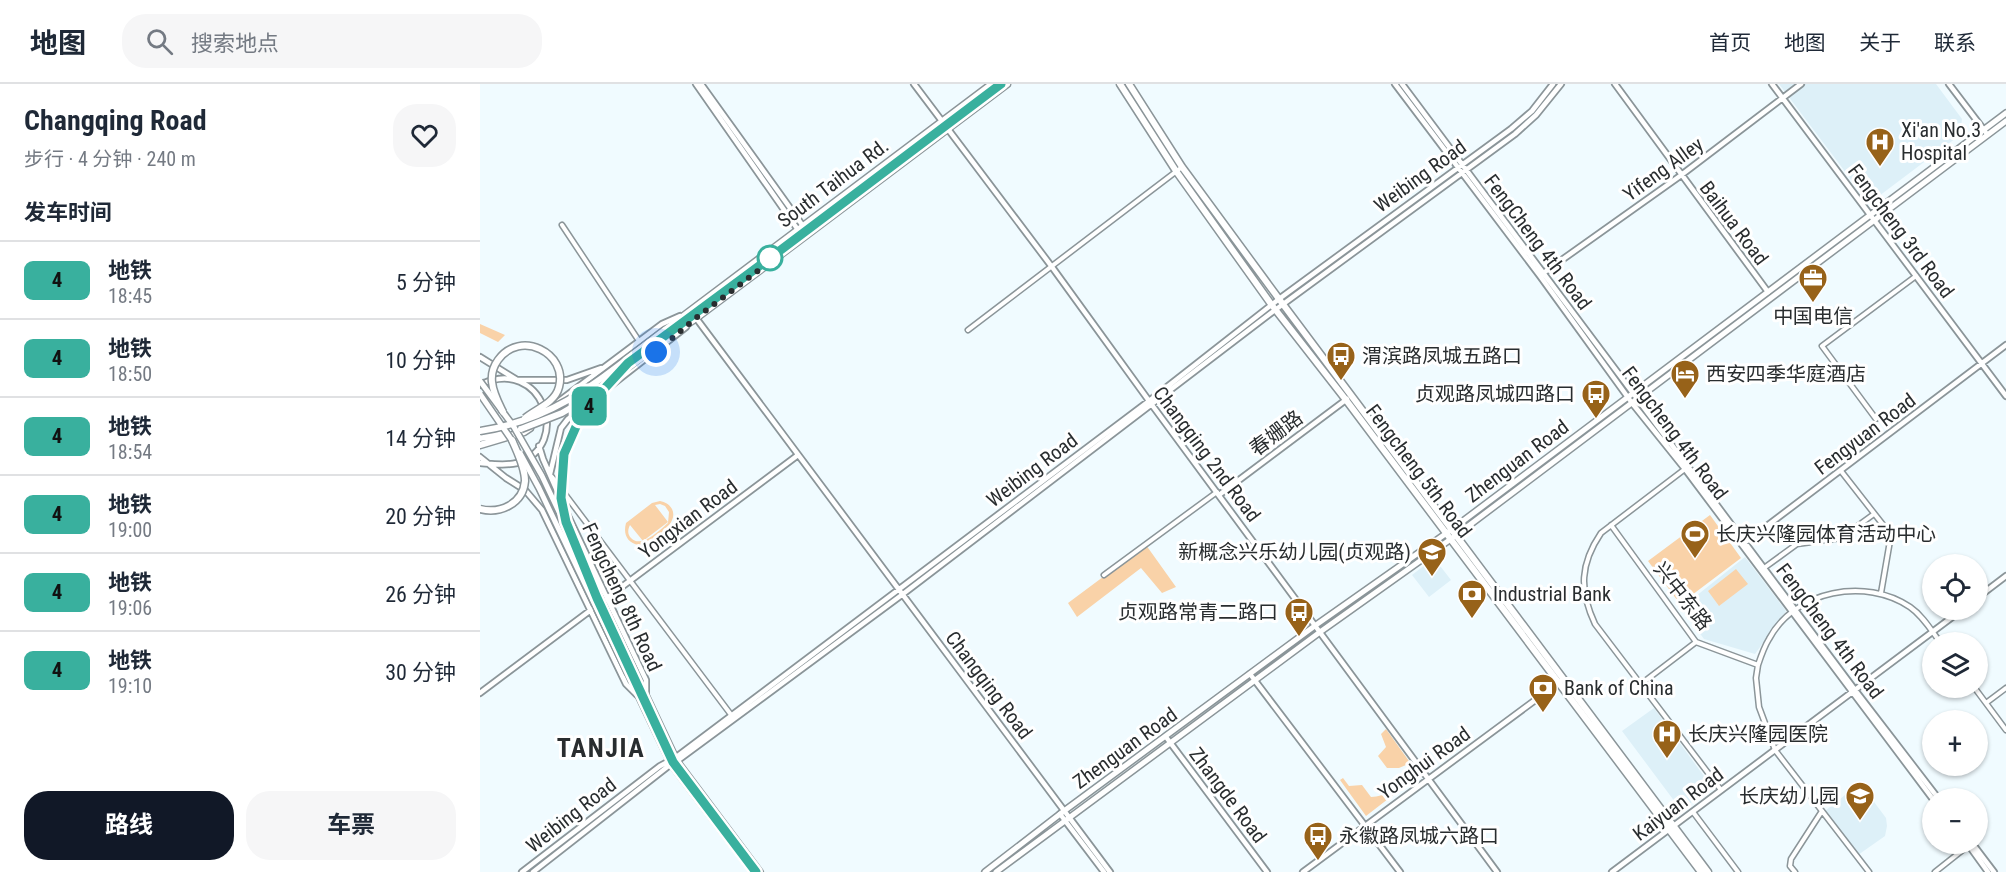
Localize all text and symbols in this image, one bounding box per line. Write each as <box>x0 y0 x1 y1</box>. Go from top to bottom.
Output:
search box <box>122 14 542 68</box>
icon: search <box>143 25 176 58</box>
text: 地图 <box>30 27 86 60</box>
text: 搜索地点 <box>191 31 279 56</box>
text: 首页 <box>1709 31 1751 55</box>
text: 地图 <box>1784 31 1826 55</box>
text: 关于 <box>1859 31 1901 55</box>
text: 联系 <box>1934 31 1976 55</box>
text: Changqing Road <box>24 104 207 137</box>
button: heart <box>393 104 456 167</box>
place label: Xi'an No.3 Hospital <box>1901 118 1981 165</box>
hospital icon: Xi'an No.3 Hospital <box>1864 126 1896 168</box>
street label: Yifeng Alley <box>1618 132 1708 206</box>
street label: South Taihua Rd. <box>773 134 893 232</box>
street label: Weibing Road <box>1369 135 1471 217</box>
text: 步行 · 4 分钟 · 240 m <box>24 147 196 171</box>
street label: Fengcheng 3rd Road <box>1843 159 1959 303</box>
street label: FengCheng 4th Road <box>1479 170 1597 314</box>
street label: Baihua Road <box>1695 176 1773 270</box>
text: 发车时间 <box>24 200 112 225</box>
unlabelled marker <box>757 245 783 271</box>
text: 地铁 <box>108 258 152 283</box>
office icon: 中国电信 <box>1797 262 1829 304</box>
text: 4 <box>52 268 62 292</box>
text: 5 分钟 <box>396 270 456 295</box>
text: 18:45 <box>108 284 152 308</box>
place label: 中国电信 <box>1773 304 1853 328</box>
text: 地铁 <box>108 336 152 361</box>
your location <box>641 337 671 367</box>
bus stop icon: 渭滨路凤城五路口 <box>1325 340 1357 382</box>
place label: 渭滨路凤城五路口 <box>1362 344 1522 368</box>
text: 4 <box>52 346 62 370</box>
text: 10 分钟 <box>385 348 456 373</box>
hotel icon: 西安四季华庭酒店 <box>1669 358 1701 400</box>
text: 18:50 <box>108 362 152 386</box>
street label: Fengcheng 4th Road <box>1617 362 1733 504</box>
place label: 西安四季华庭酒店 <box>1706 362 1866 386</box>
bus stop icon: 贞观路凤城四路口 <box>1580 378 1612 420</box>
street label: Changqing 2nd Road <box>1148 382 1266 526</box>
place label: 贞观路凤城四路口 <box>1415 382 1575 406</box>
line badge: 4 <box>570 386 608 426</box>
street label: Fengyuan Road <box>1810 388 1920 480</box>
text: 4 <box>584 394 594 418</box>
street label: Fengcheng 5th Road <box>1361 400 1477 542</box>
street label: 春姗路 <box>1245 405 1307 461</box>
text: 地铁 <box>108 414 152 439</box>
street label: Zhenguan Road <box>1461 414 1573 508</box>
text: 4 <box>52 424 62 448</box>
text: 14 分钟 <box>385 426 456 451</box>
street label: Weibing Road <box>982 428 1082 512</box>
text: 18:54 <box>108 440 152 464</box>
street label: Yongxian Road <box>634 474 742 564</box>
text: 地铁 <box>108 492 152 517</box>
text: 4 <box>52 502 62 526</box>
text: 20 分钟 <box>385 504 456 529</box>
text: 19:00 <box>108 518 152 542</box>
sports icon: 长庆兴隆园体育活动中心 <box>1679 518 1711 560</box>
street label: Fengcheng 8th Road <box>577 519 667 675</box>
place label: 长庆兴隆园体育活动中心 <box>1716 522 1936 546</box>
school or university icon: 新概念兴乐幼儿园(贞观路) <box>1416 536 1448 578</box>
place label: 新概念兴乐幼儿园(贞观路) <box>1178 540 1411 564</box>
map controls <box>1922 554 1988 854</box>
button: locate <box>1922 554 1988 620</box>
street label: 兴中东路 <box>1649 557 1717 635</box>
street label: FengCheng 4th Road <box>1771 559 1889 703</box>
text: 地铁 <box>108 570 152 595</box>
bank icon: Industrial Bank <box>1456 578 1488 620</box>
text: 4 <box>52 580 62 604</box>
text: 26 分钟 <box>385 582 456 607</box>
place label: Industrial Bank <box>1493 582 1611 606</box>
text: 19:06 <box>108 596 152 620</box>
bus stop icon: 贞观路常青二路口 <box>1283 596 1315 638</box>
place label: 贞观路常青二路口 <box>1118 600 1278 624</box>
street label: Changqing Road <box>941 626 1037 744</box>
button: layers <box>1922 632 1988 698</box>
text: 地铁 <box>108 648 152 673</box>
text: 4 <box>52 658 62 682</box>
text: 30 分钟 <box>385 660 456 685</box>
bank icon: Bank of China <box>1527 672 1559 714</box>
text: 19:10 <box>108 674 152 698</box>
place label: Bank of China <box>1564 676 1674 700</box>
street label: Zhenguan Road <box>1068 702 1182 794</box>
button: + <box>1922 710 1988 776</box>
hospital icon: 长庆兴隆园医院 <box>1651 718 1683 760</box>
street label: Yonghui Road <box>1373 722 1475 804</box>
place label: 长庆兴隆园医院 <box>1688 722 1828 746</box>
district label: TANJIA <box>557 733 645 763</box>
street label: Zhangde Road <box>1184 743 1272 847</box>
street label: Kaiyuan Road <box>1628 762 1728 846</box>
street label: Weibing Road <box>521 772 621 858</box>
school or university icon: 长庆幼儿园 <box>1844 780 1876 822</box>
place label: 长庆幼儿园 <box>1739 784 1839 808</box>
button: − <box>1922 788 1988 854</box>
button: 路线 <box>24 791 234 860</box>
button: 车票 <box>246 791 456 860</box>
bus stop icon: 永徽路凤城六路口 <box>1302 820 1334 862</box>
place label: 永徽路凤城六路口 <box>1339 824 1499 848</box>

